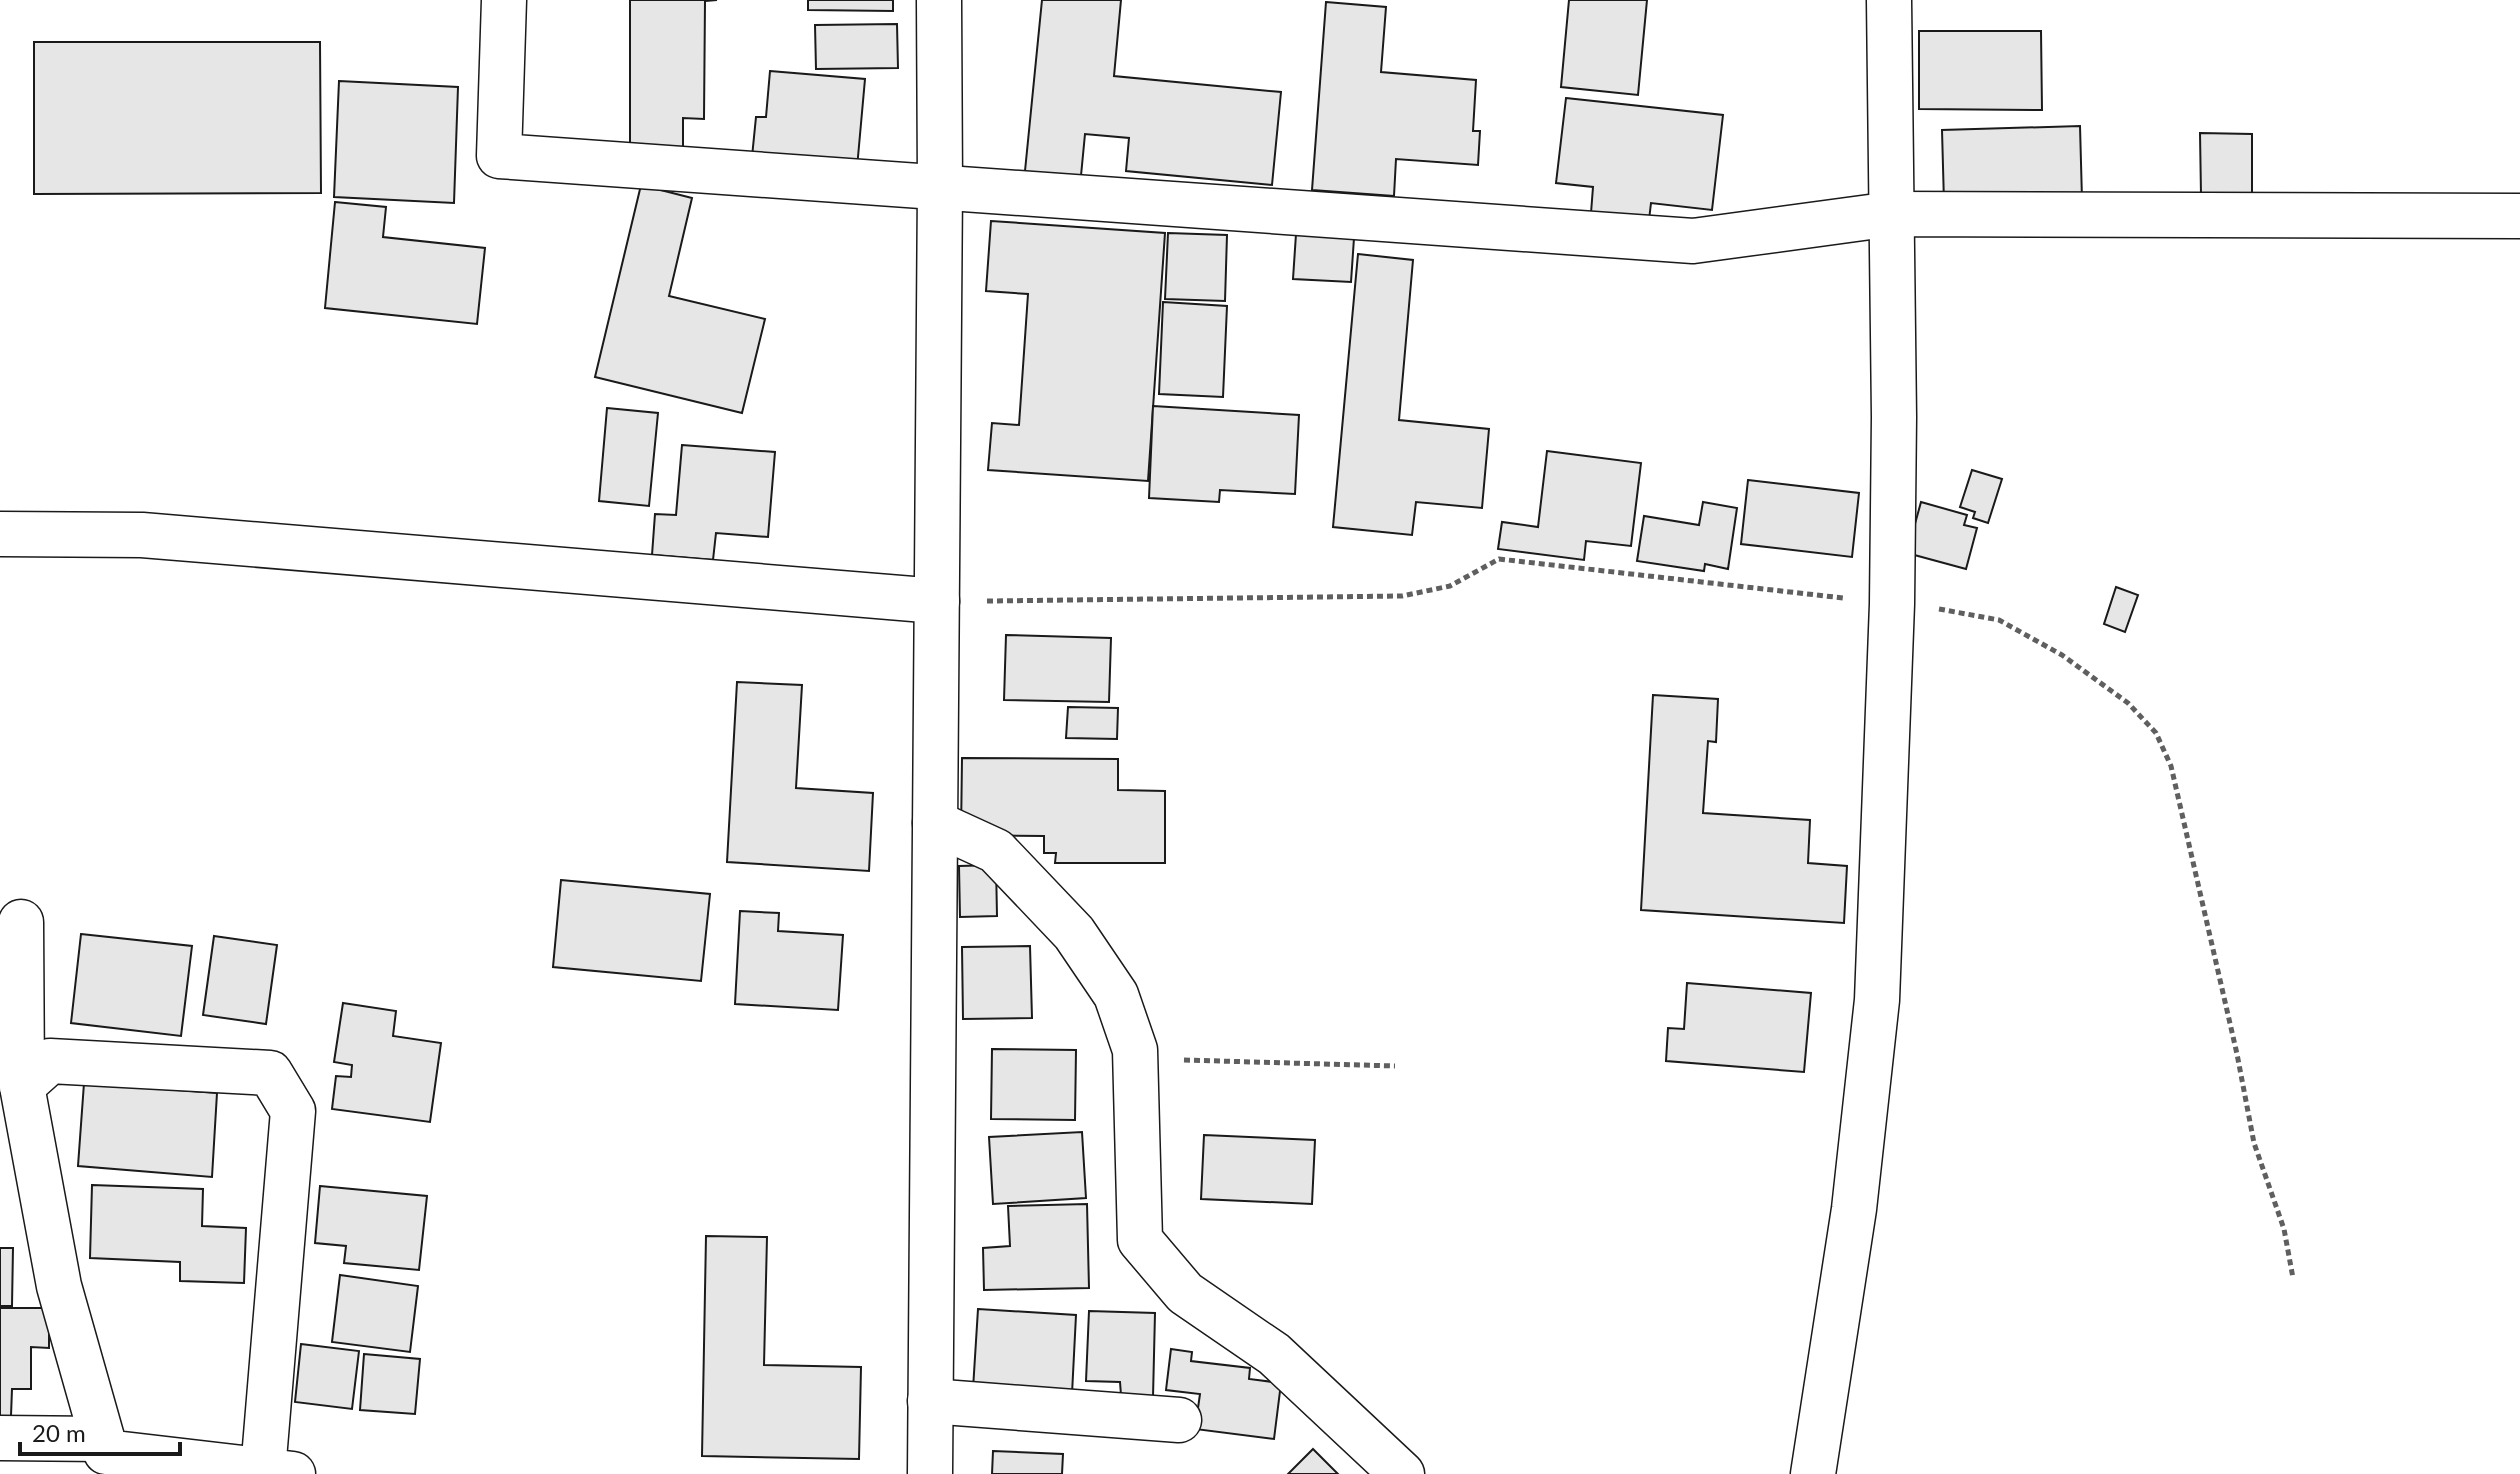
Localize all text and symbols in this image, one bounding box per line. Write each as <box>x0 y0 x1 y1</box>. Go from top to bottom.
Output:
scale bar <box>20 1406 180 1456</box>
text: 20 m <box>32 1418 86 1447</box>

